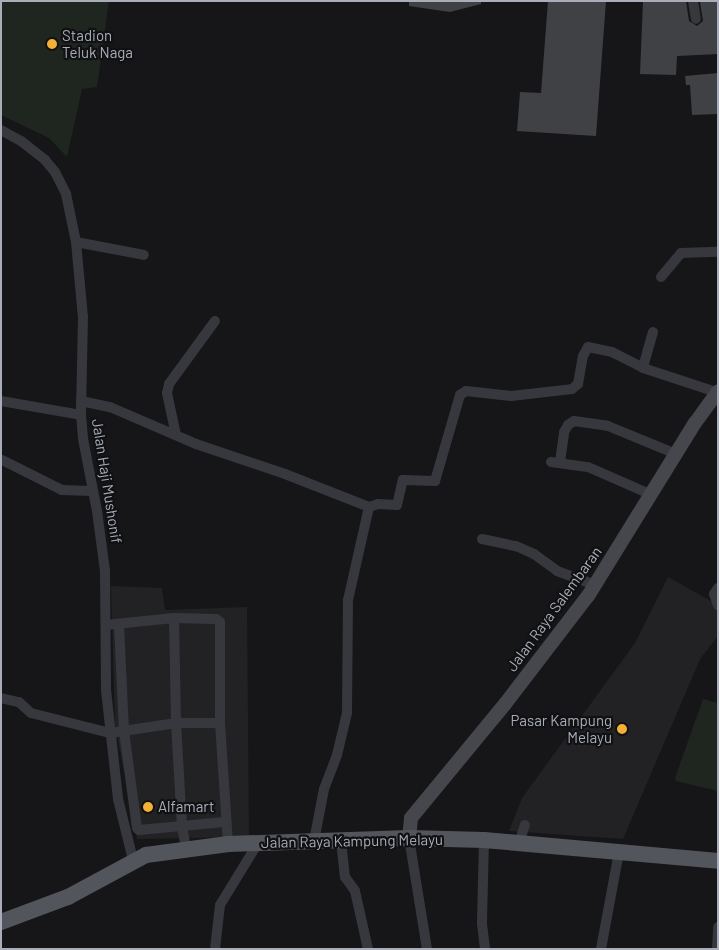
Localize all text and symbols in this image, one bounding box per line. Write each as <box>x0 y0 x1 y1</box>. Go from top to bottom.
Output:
place label: Stadion Teluk Naga <box>62 26 133 61</box>
marker: Stadion Teluk Naga <box>46 38 58 50</box>
street label: Jalan Haji Mushonif <box>88 417 126 545</box>
street label: Jalan Raya Salembaran <box>503 543 605 675</box>
place label: Pasar Kampung Melayu <box>510 711 612 746</box>
marker: Pasar Kampung Melayu <box>616 723 628 735</box>
place label: Alfamart <box>158 798 214 816</box>
marker: Alfamart <box>142 801 154 813</box>
street label: Jalan Raya Kampung Melayu <box>261 830 443 852</box>

